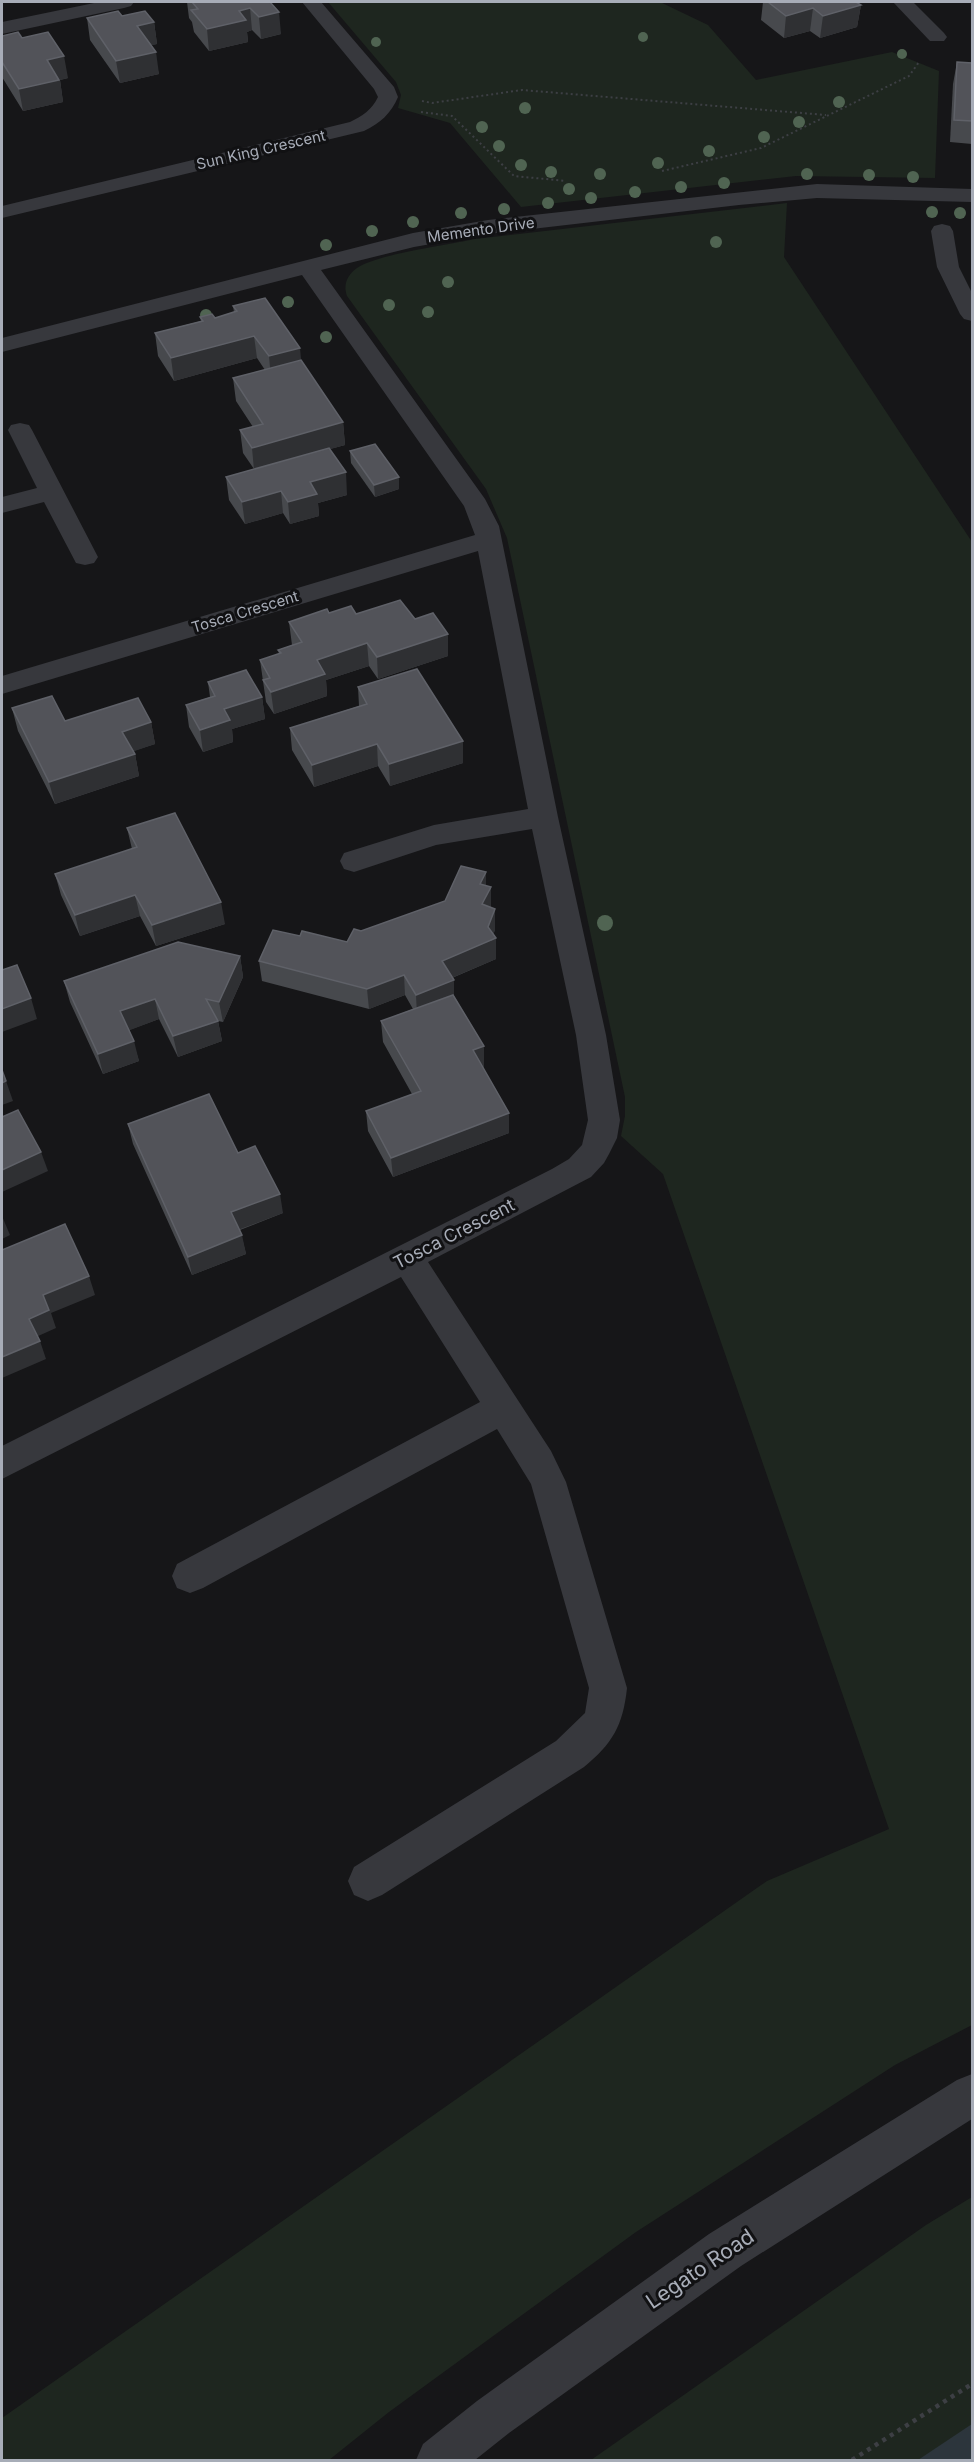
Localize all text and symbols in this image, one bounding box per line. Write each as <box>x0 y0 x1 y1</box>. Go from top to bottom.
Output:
street label: Sun King Crescent <box>194 125 327 174</box>
street label: Memento Drive <box>426 213 536 246</box>
street label: Tosca Crescent <box>189 586 301 637</box>
street label: Tosca Crescent <box>390 1194 518 1273</box>
street label: Legato Road <box>641 2223 758 2314</box>

